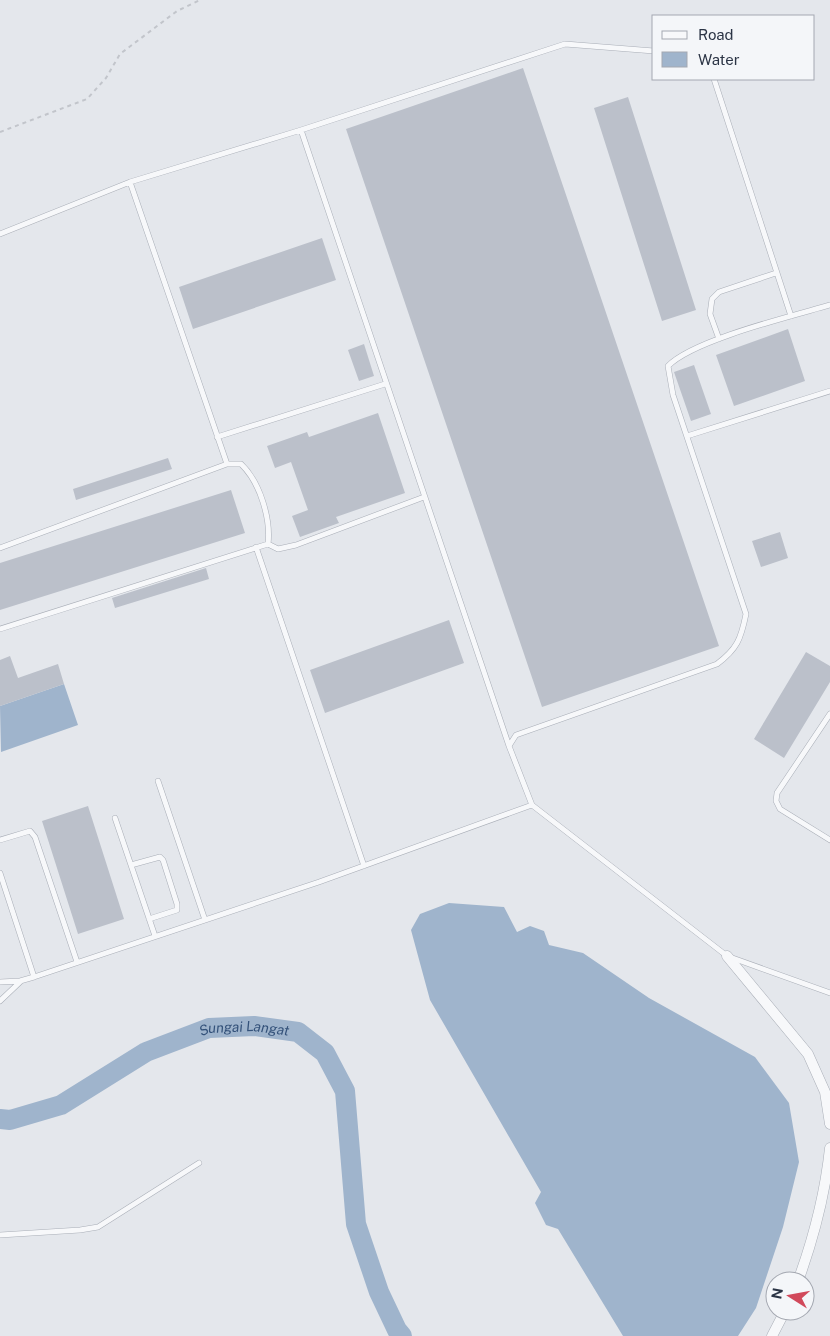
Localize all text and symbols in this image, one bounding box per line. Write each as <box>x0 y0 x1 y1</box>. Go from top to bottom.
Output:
legend <box>652 15 815 80</box>
text: Road <box>698 26 734 43</box>
text: Water <box>698 51 740 68</box>
water label: Sungai Langat <box>197 1018 291 1039</box>
north arrow <box>765 1271 815 1321</box>
text: N <box>768 1287 786 1300</box>

